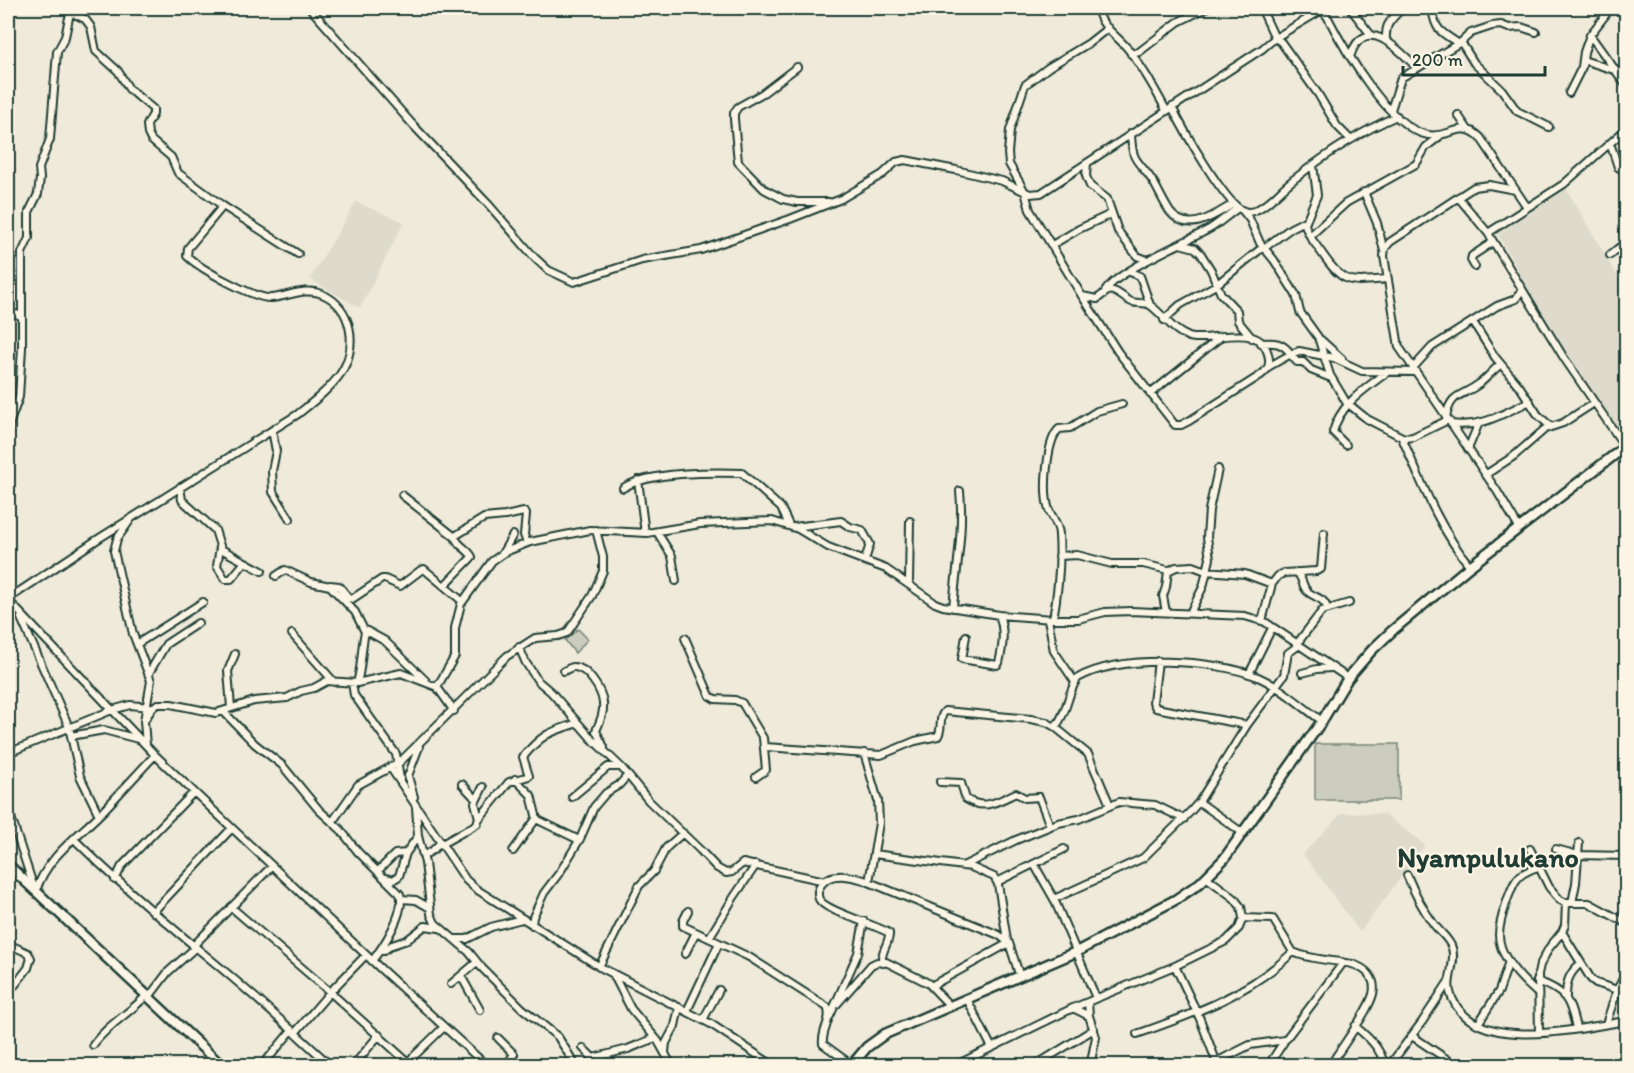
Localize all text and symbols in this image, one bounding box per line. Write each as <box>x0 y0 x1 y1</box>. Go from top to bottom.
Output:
scale bar <box>1403 39 1546 77</box>
text: 200 m <box>1412 49 1463 71</box>
district label: Nyampulukano <box>1397 840 1579 874</box>

